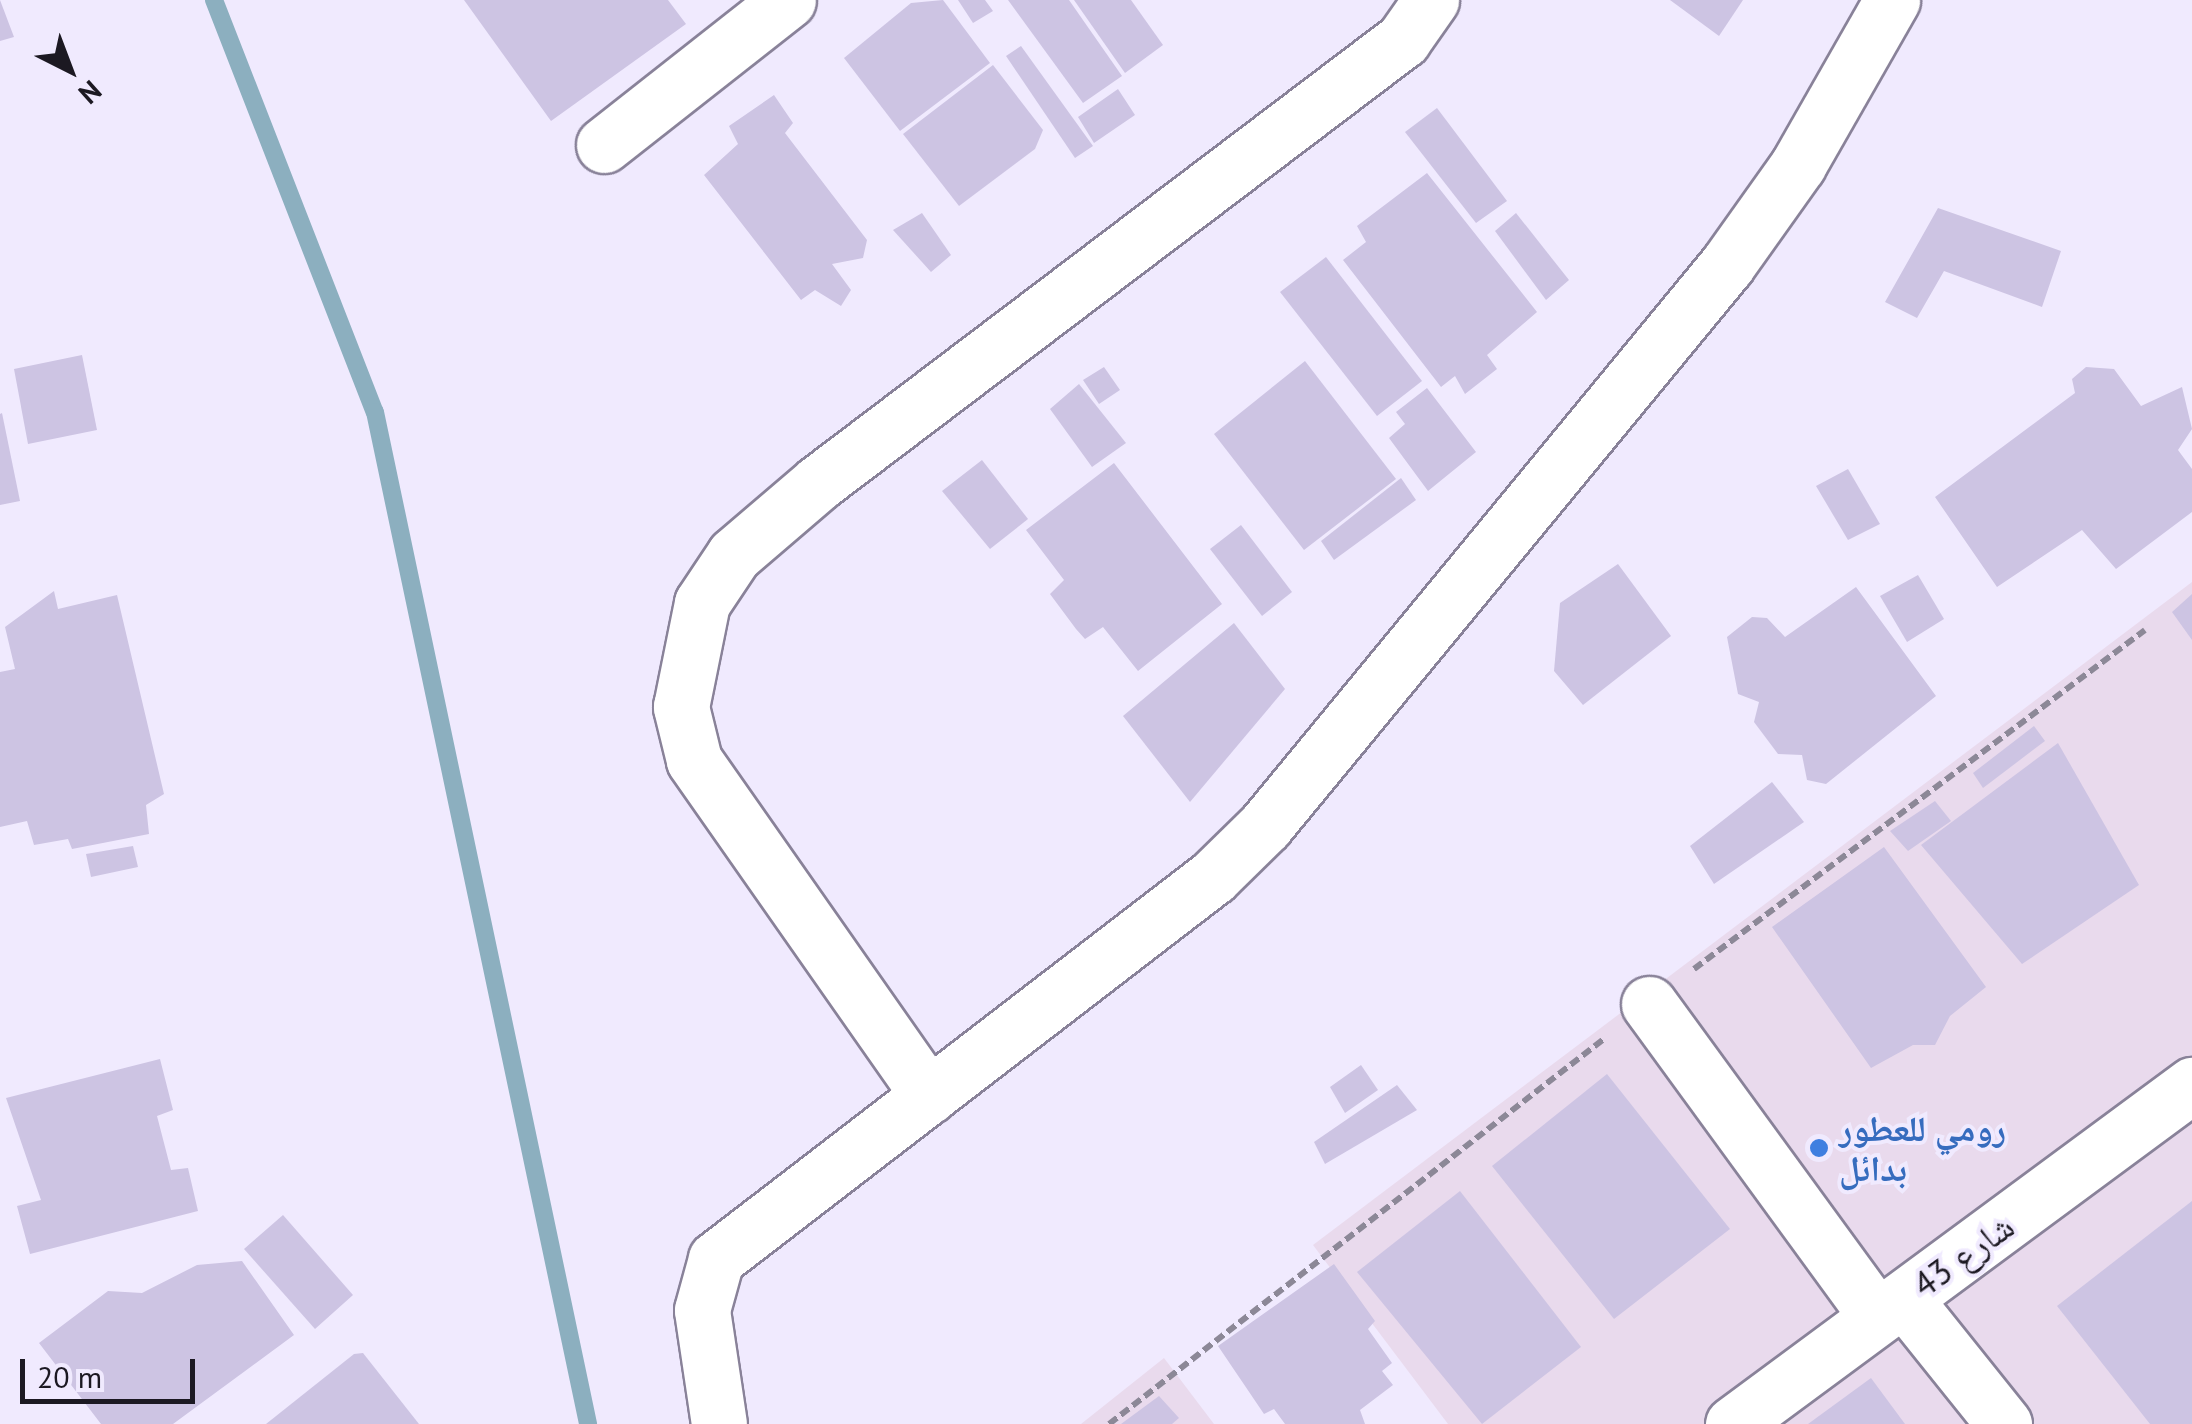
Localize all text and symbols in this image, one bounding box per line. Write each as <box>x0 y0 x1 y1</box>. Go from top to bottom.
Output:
north arrow <box>20 20 120 120</box>
text: N <box>71 73 110 113</box>
place label: رومي للعطور بدائل <box>1839 1107 2006 1189</box>
marker: رومي للعطور بدائل <box>1808 1137 1830 1159</box>
street label: شارع 43 <box>1905 1204 2021 1306</box>
scale bar <box>25 1339 200 1401</box>
text: 20 m <box>37 1357 102 1396</box>

